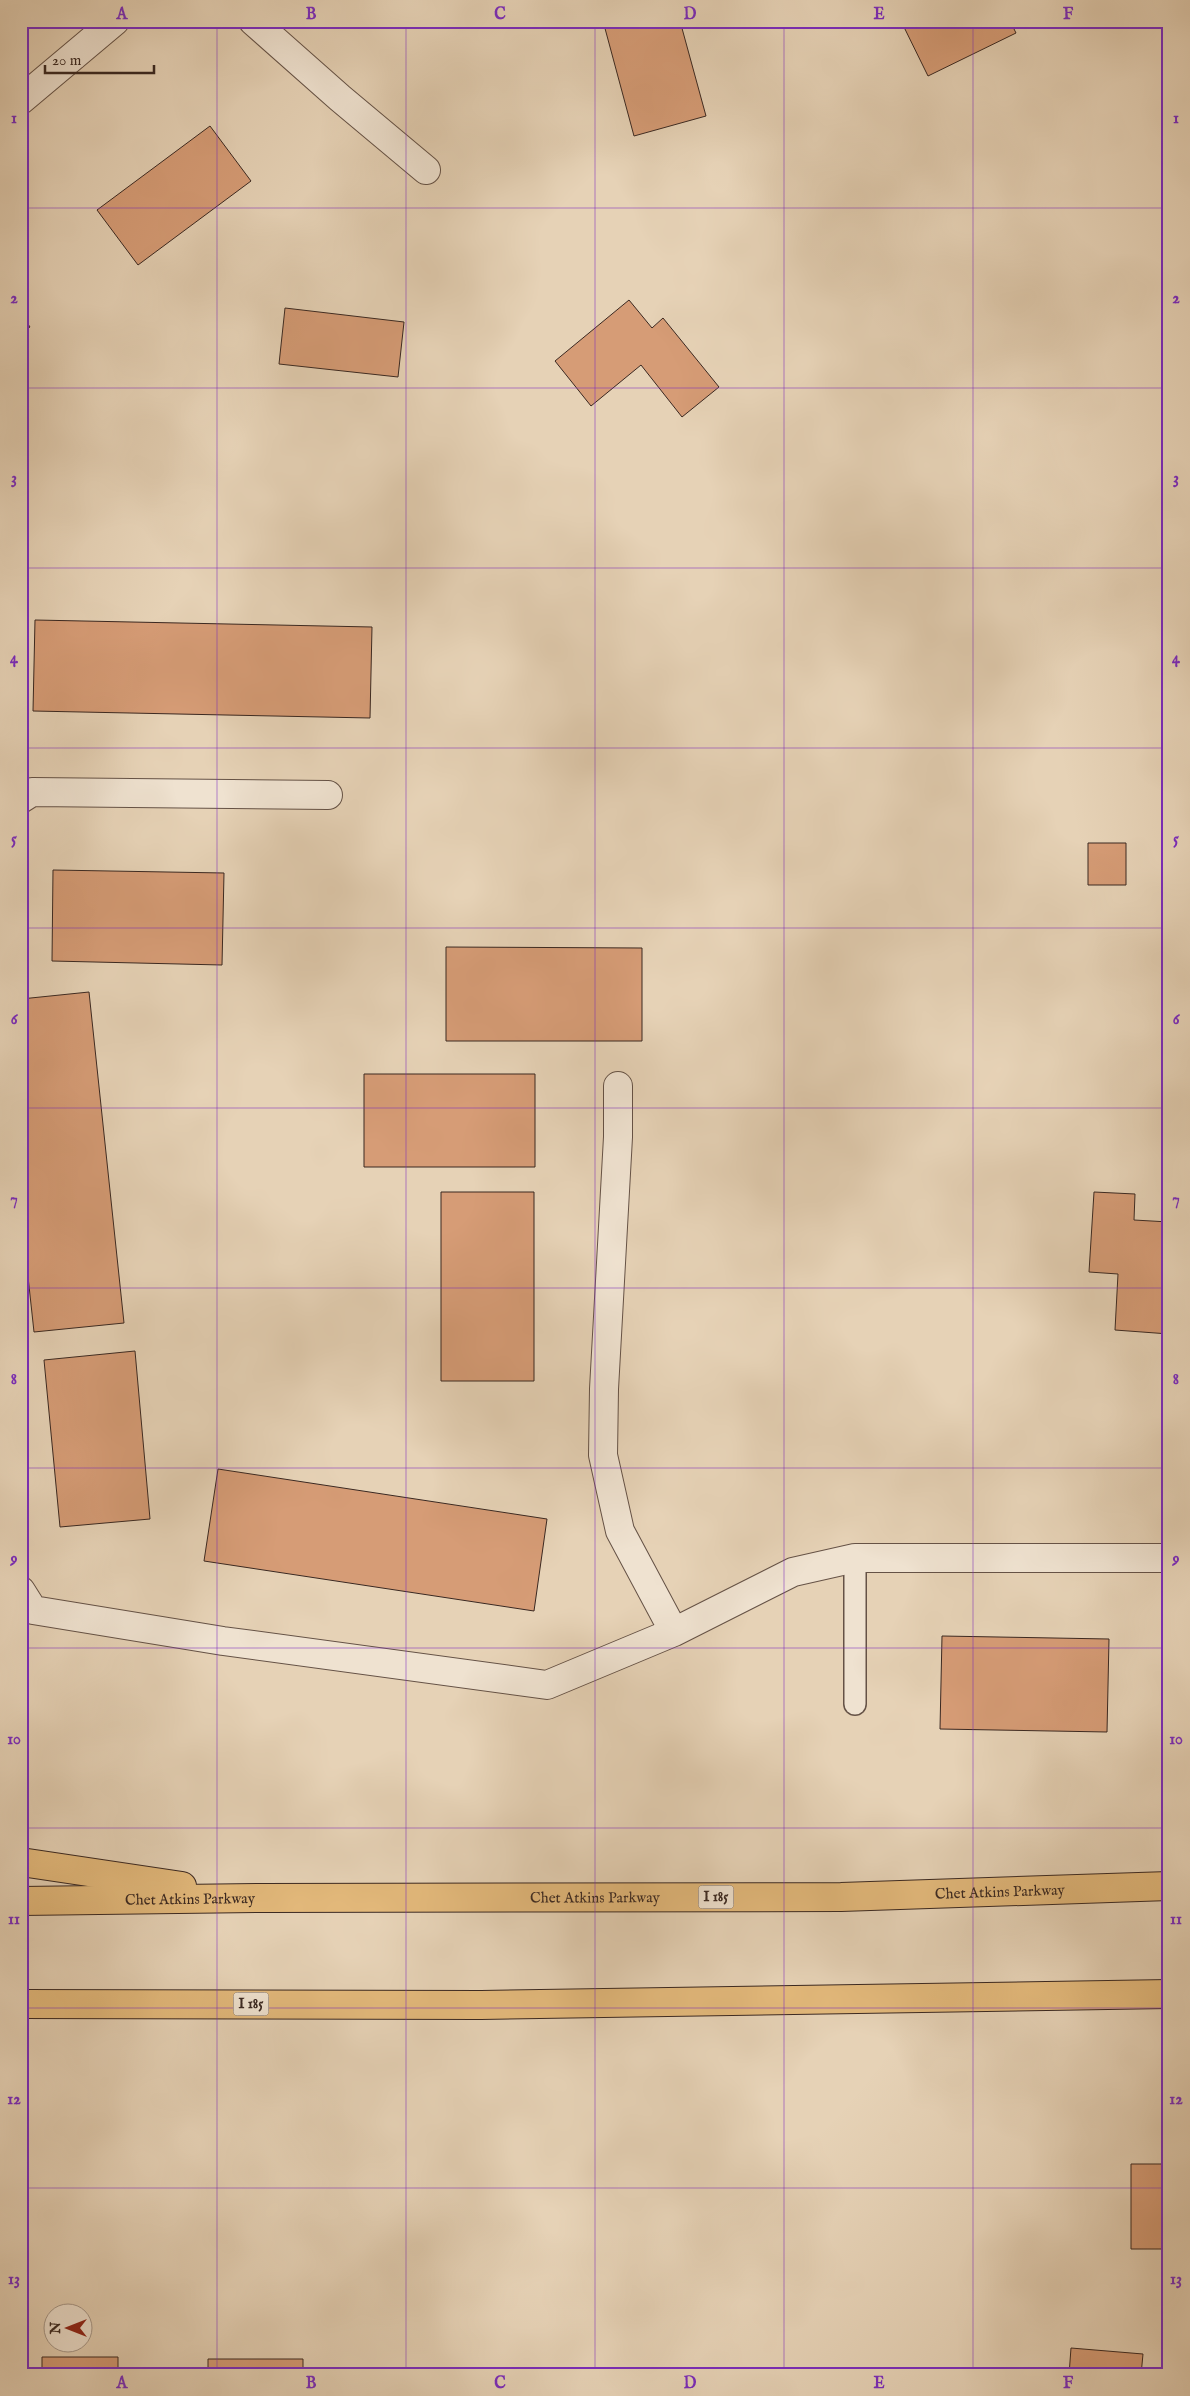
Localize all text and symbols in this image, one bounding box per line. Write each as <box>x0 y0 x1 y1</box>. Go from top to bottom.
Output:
text: A <box>116 5 129 25</box>
text: B <box>306 5 317 25</box>
text: C <box>494 5 506 25</box>
text: D <box>684 5 697 25</box>
text: E <box>873 5 885 25</box>
text: F <box>1063 5 1074 25</box>
scale bar <box>45 42 154 74</box>
text: 20 m <box>52 51 82 70</box>
text: 1 <box>11 109 17 129</box>
text: 1 <box>1173 109 1179 129</box>
text: 2 <box>10 289 18 309</box>
text: 2 <box>1172 289 1180 309</box>
text: 3 <box>11 469 17 489</box>
text: 3 <box>1173 469 1179 489</box>
text: 4 <box>10 649 19 669</box>
text: 4 <box>1172 649 1181 669</box>
text: 5 <box>11 830 17 850</box>
text: 5 <box>1173 830 1179 850</box>
text: 6 <box>11 1010 19 1030</box>
text: 6 <box>1173 1010 1181 1030</box>
text: 7 <box>10 1190 18 1210</box>
text: 7 <box>1172 1190 1180 1210</box>
text: 8 <box>11 1370 17 1390</box>
text: 8 <box>1173 1370 1179 1390</box>
text: 9 <box>10 1550 18 1570</box>
text: 9 <box>1172 1550 1180 1570</box>
text: 10 <box>7 1730 21 1750</box>
text: 10 <box>1169 1730 1183 1750</box>
street label: Chet Atkins Parkway <box>935 1880 1066 1903</box>
road number: I 185 <box>698 1885 734 1908</box>
street label: Chet Atkins Parkway <box>530 1888 661 1907</box>
street label: Chet Atkins Parkway <box>125 1889 256 1909</box>
text: 11 <box>8 1910 20 1930</box>
text: 11 <box>1170 1910 1182 1930</box>
road number: I 185 <box>234 1992 268 2016</box>
text: 12 <box>7 2090 21 2110</box>
text: 12 <box>1169 2090 1183 2110</box>
text: 13 <box>8 2270 20 2290</box>
text: 13 <box>1170 2270 1182 2290</box>
north arrow <box>42 2304 92 2354</box>
text: N <box>47 2322 65 2335</box>
text: A <box>116 2374 129 2394</box>
text: B <box>306 2374 317 2394</box>
text: C <box>494 2374 506 2394</box>
text: D <box>684 2374 697 2394</box>
text: E <box>873 2374 885 2394</box>
text: F <box>1063 2374 1074 2394</box>

